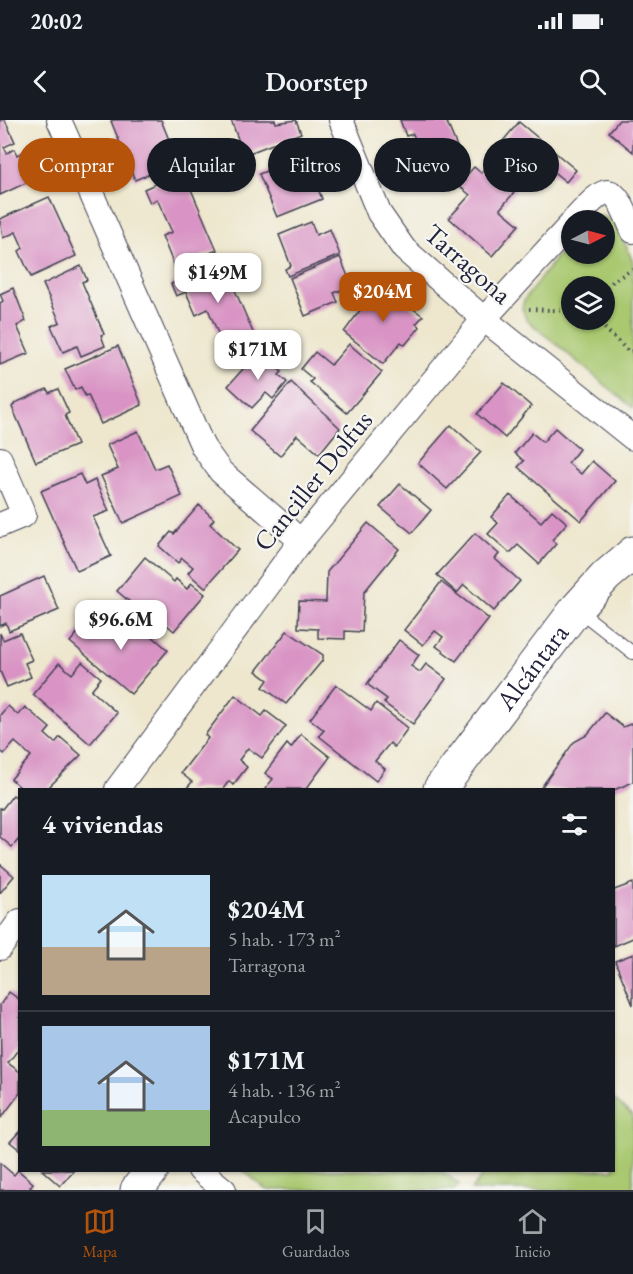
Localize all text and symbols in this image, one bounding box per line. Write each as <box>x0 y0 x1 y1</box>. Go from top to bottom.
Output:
text: 20:02 <box>30 7 83 36</box>
text: Doorstep <box>265 64 368 99</box>
icon: back <box>24 65 57 98</box>
icon: search <box>576 65 609 98</box>
chip: Comprar <box>18 138 135 192</box>
chip: Alquilar <box>147 138 256 192</box>
chip: Filtros <box>268 138 362 192</box>
chip: Nuevo <box>374 138 471 192</box>
chip: Piso <box>483 138 559 192</box>
north arrow <box>561 210 615 264</box>
map controls <box>561 210 615 330</box>
street label: Tarragona <box>417 216 520 311</box>
pin: $149M <box>176 253 260 304</box>
text: $149M <box>188 259 248 285</box>
pin: $204M <box>341 272 425 323</box>
button: layers <box>561 276 615 330</box>
text: $204M <box>353 278 413 304</box>
pin: $171M <box>216 330 300 381</box>
text: $171M <box>228 336 288 362</box>
street label: Canciller Dolfus <box>245 403 380 558</box>
pin: $96.6M <box>72 600 170 651</box>
text: $96.6M <box>89 606 153 632</box>
street label: Alcántara <box>487 616 576 718</box>
text: 4 viviendas <box>42 807 163 841</box>
icon: filters <box>558 808 591 841</box>
text: $204M <box>228 892 305 926</box>
icon: home <box>90 899 162 971</box>
text: 5 hab. · 173 m² <box>228 926 341 952</box>
text: Tarragona <box>228 952 306 978</box>
text: $171M <box>228 1043 305 1077</box>
icon: home <box>90 1050 162 1122</box>
text: 4 hab. · 136 m² <box>228 1077 341 1103</box>
text: Acapulco <box>228 1103 301 1129</box>
tab: Mapa <box>82 1205 117 1262</box>
tab: Guardados <box>282 1205 350 1262</box>
tab: Inicio <box>514 1205 551 1262</box>

